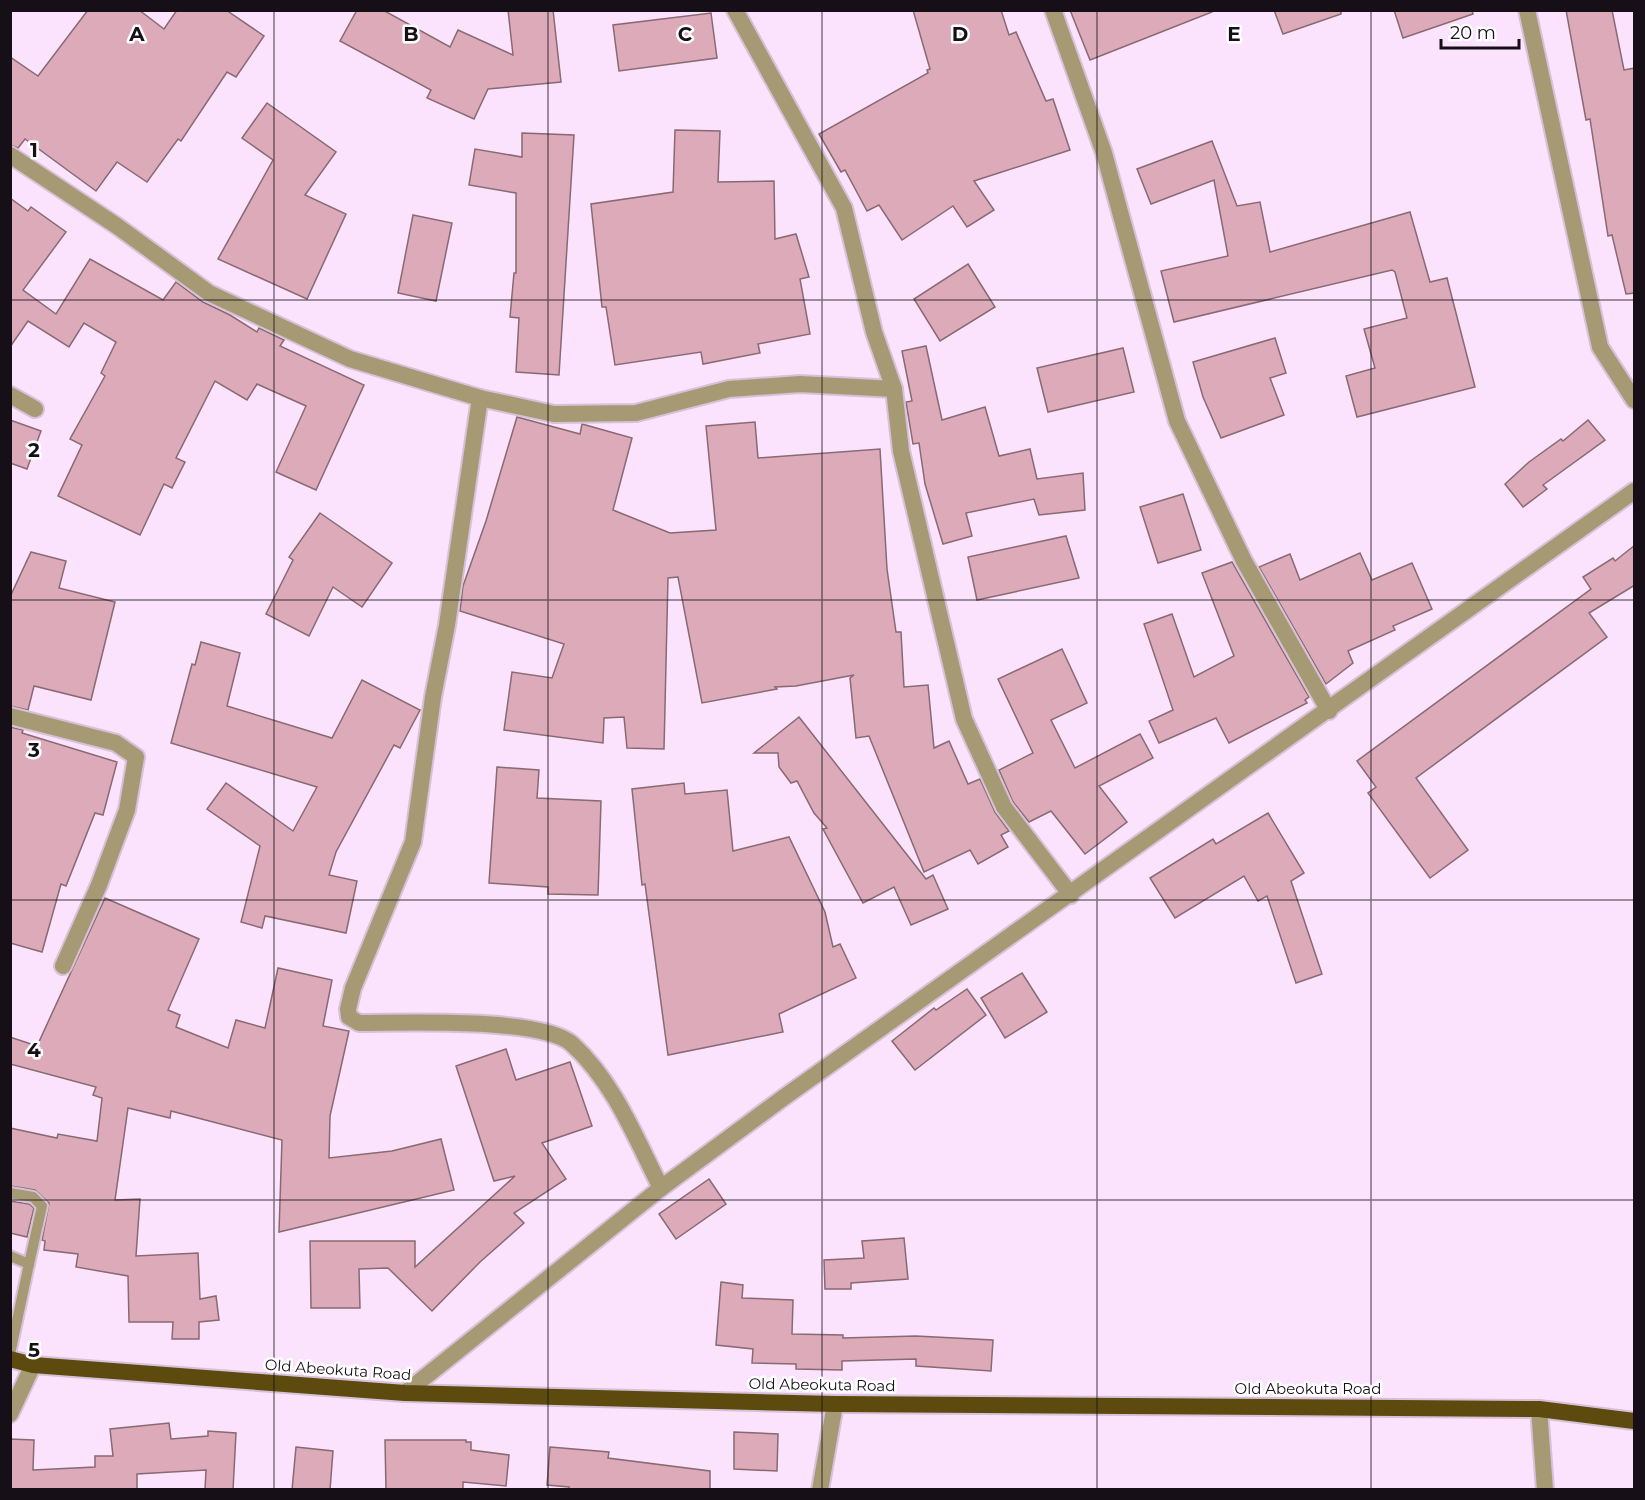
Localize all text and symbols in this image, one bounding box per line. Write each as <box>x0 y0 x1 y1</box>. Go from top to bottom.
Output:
scale bar <box>1441 12 1519 50</box>
text: A <box>128 22 145 46</box>
text: B <box>403 22 419 46</box>
text: C <box>678 22 693 46</box>
text: D <box>952 22 968 46</box>
text: E <box>1227 22 1241 46</box>
text: 20 m <box>1450 22 1496 44</box>
text: 1 <box>30 138 38 162</box>
text: 2 <box>28 438 40 462</box>
text: 3 <box>27 738 40 762</box>
text: 4 <box>27 1038 41 1062</box>
text: 5 <box>28 1338 40 1362</box>
street label: Old Abeokuta Road <box>264 1355 412 1384</box>
street label: Old Abeokuta Road <box>748 1374 896 1395</box>
street label: Old Abeokuta Road <box>1235 1379 1381 1398</box>

